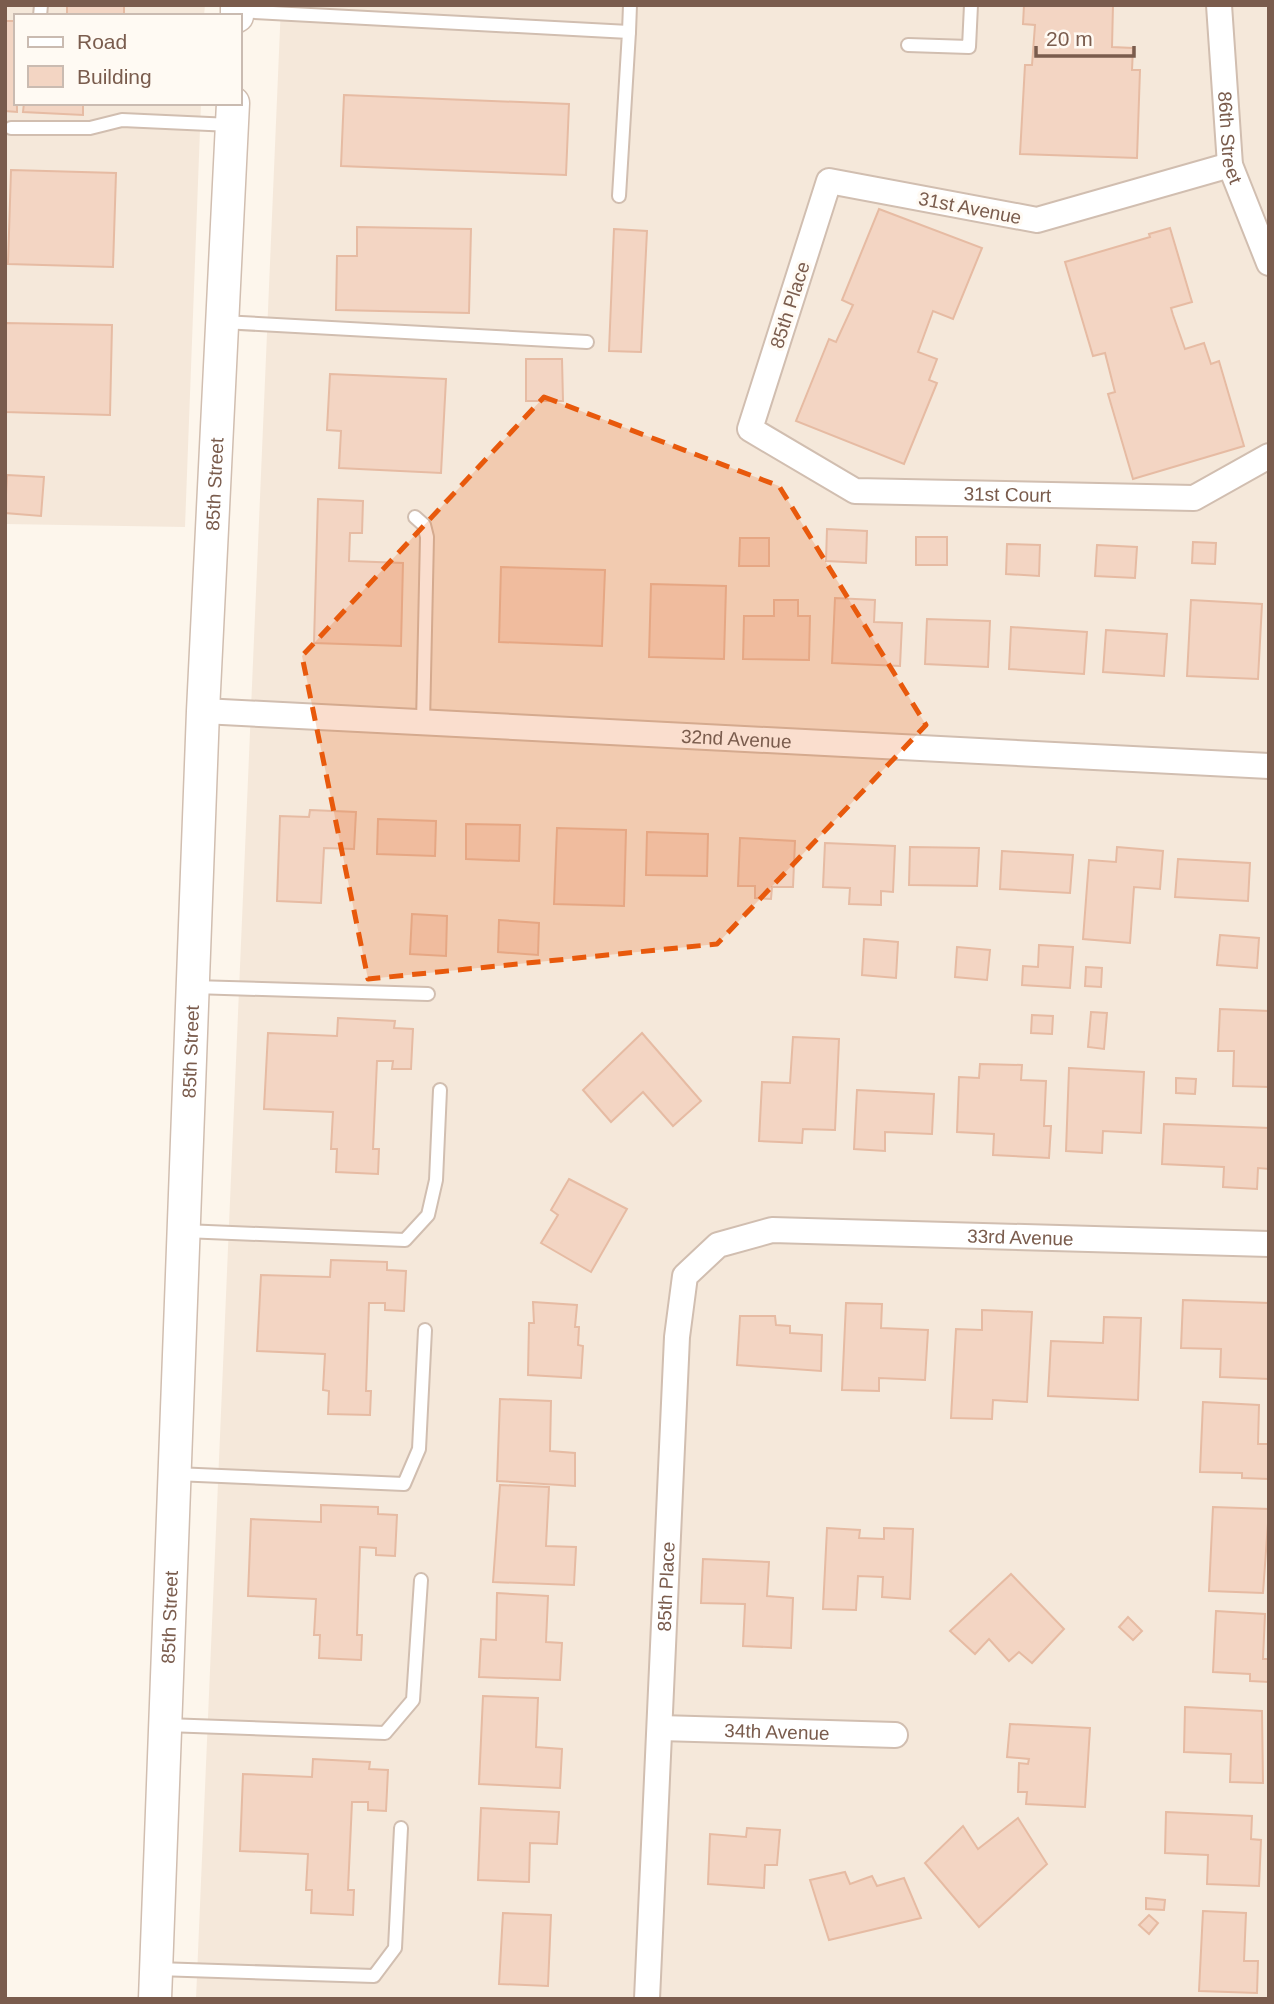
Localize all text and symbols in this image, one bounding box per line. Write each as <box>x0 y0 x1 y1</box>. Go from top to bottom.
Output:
legend <box>14 14 242 105</box>
scale bar <box>1036 14 1134 58</box>
text: 20 m <box>1046 27 1093 50</box>
text: Road <box>77 30 127 53</box>
text: Building <box>77 65 152 88</box>
street label: 86th Street <box>1214 91 1247 187</box>
street label: 31st Avenue <box>917 188 1023 228</box>
street label: 85th Place <box>766 259 814 351</box>
street label: 85th Street <box>201 436 227 531</box>
street label: 31st Court <box>963 483 1052 506</box>
street label: 32nd Avenue <box>680 725 792 752</box>
street label: 85th Street <box>178 1004 203 1099</box>
street label: 33rd Avenue <box>967 1225 1074 1249</box>
street label: 85th Place <box>653 1541 678 1632</box>
street label: 85th Street <box>157 1570 181 1664</box>
street label: 34th Avenue <box>724 1719 830 1744</box>

